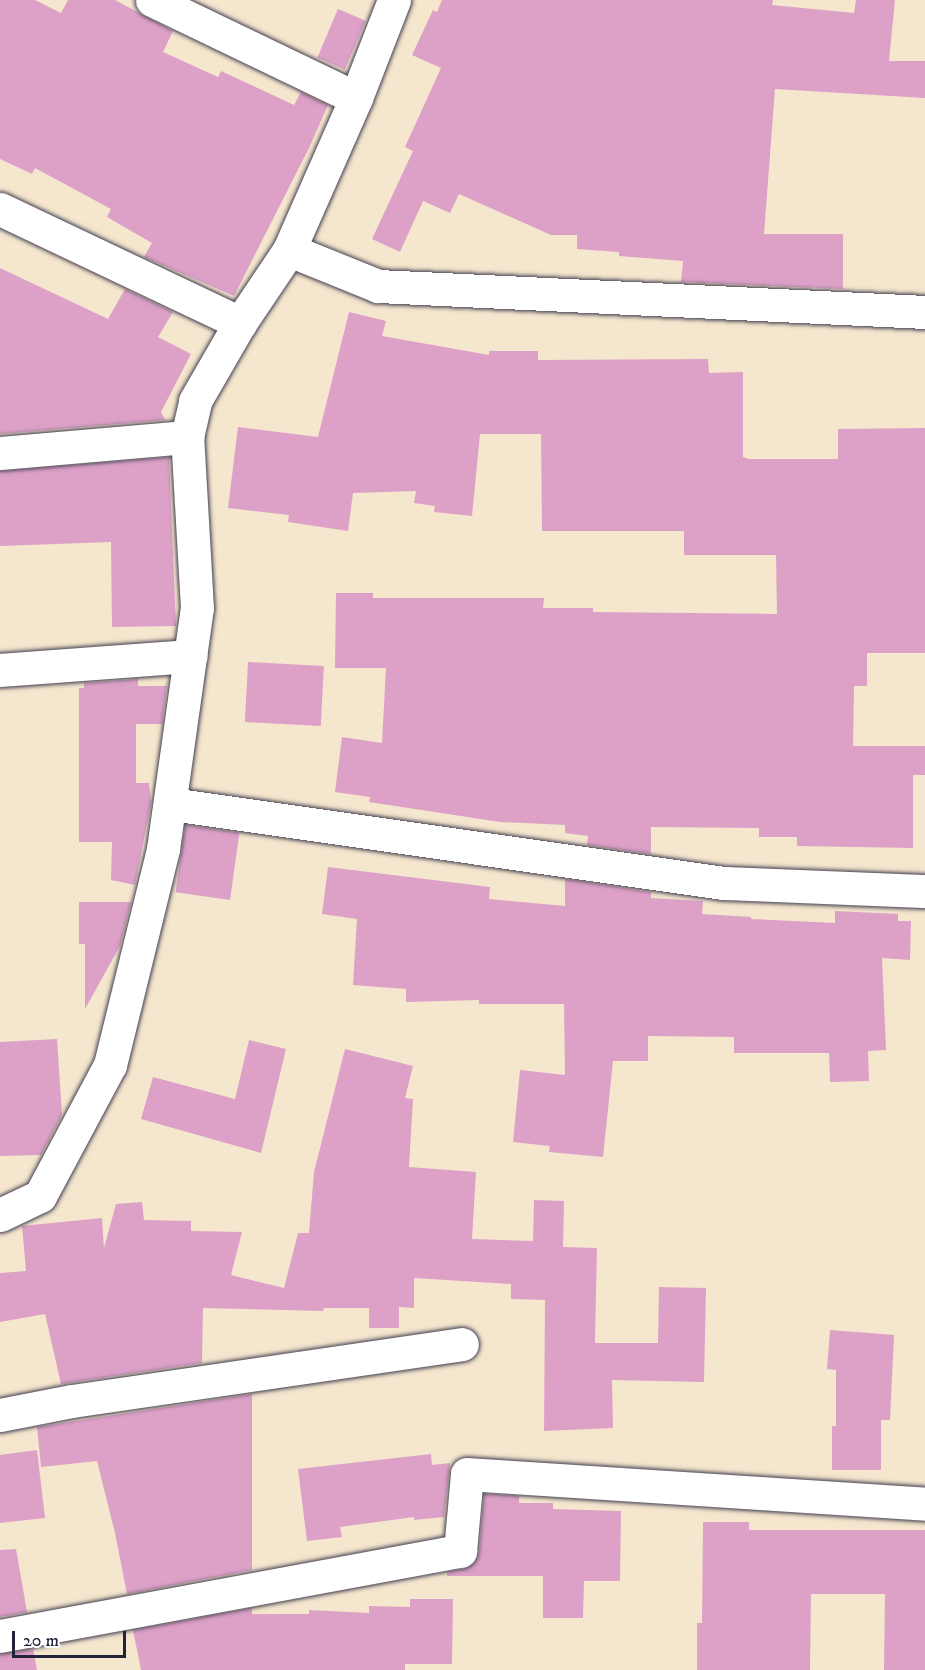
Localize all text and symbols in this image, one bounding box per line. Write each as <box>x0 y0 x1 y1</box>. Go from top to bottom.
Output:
scale bar <box>15 1619 129 1657</box>
text: 20 m <box>23 1630 59 1652</box>

